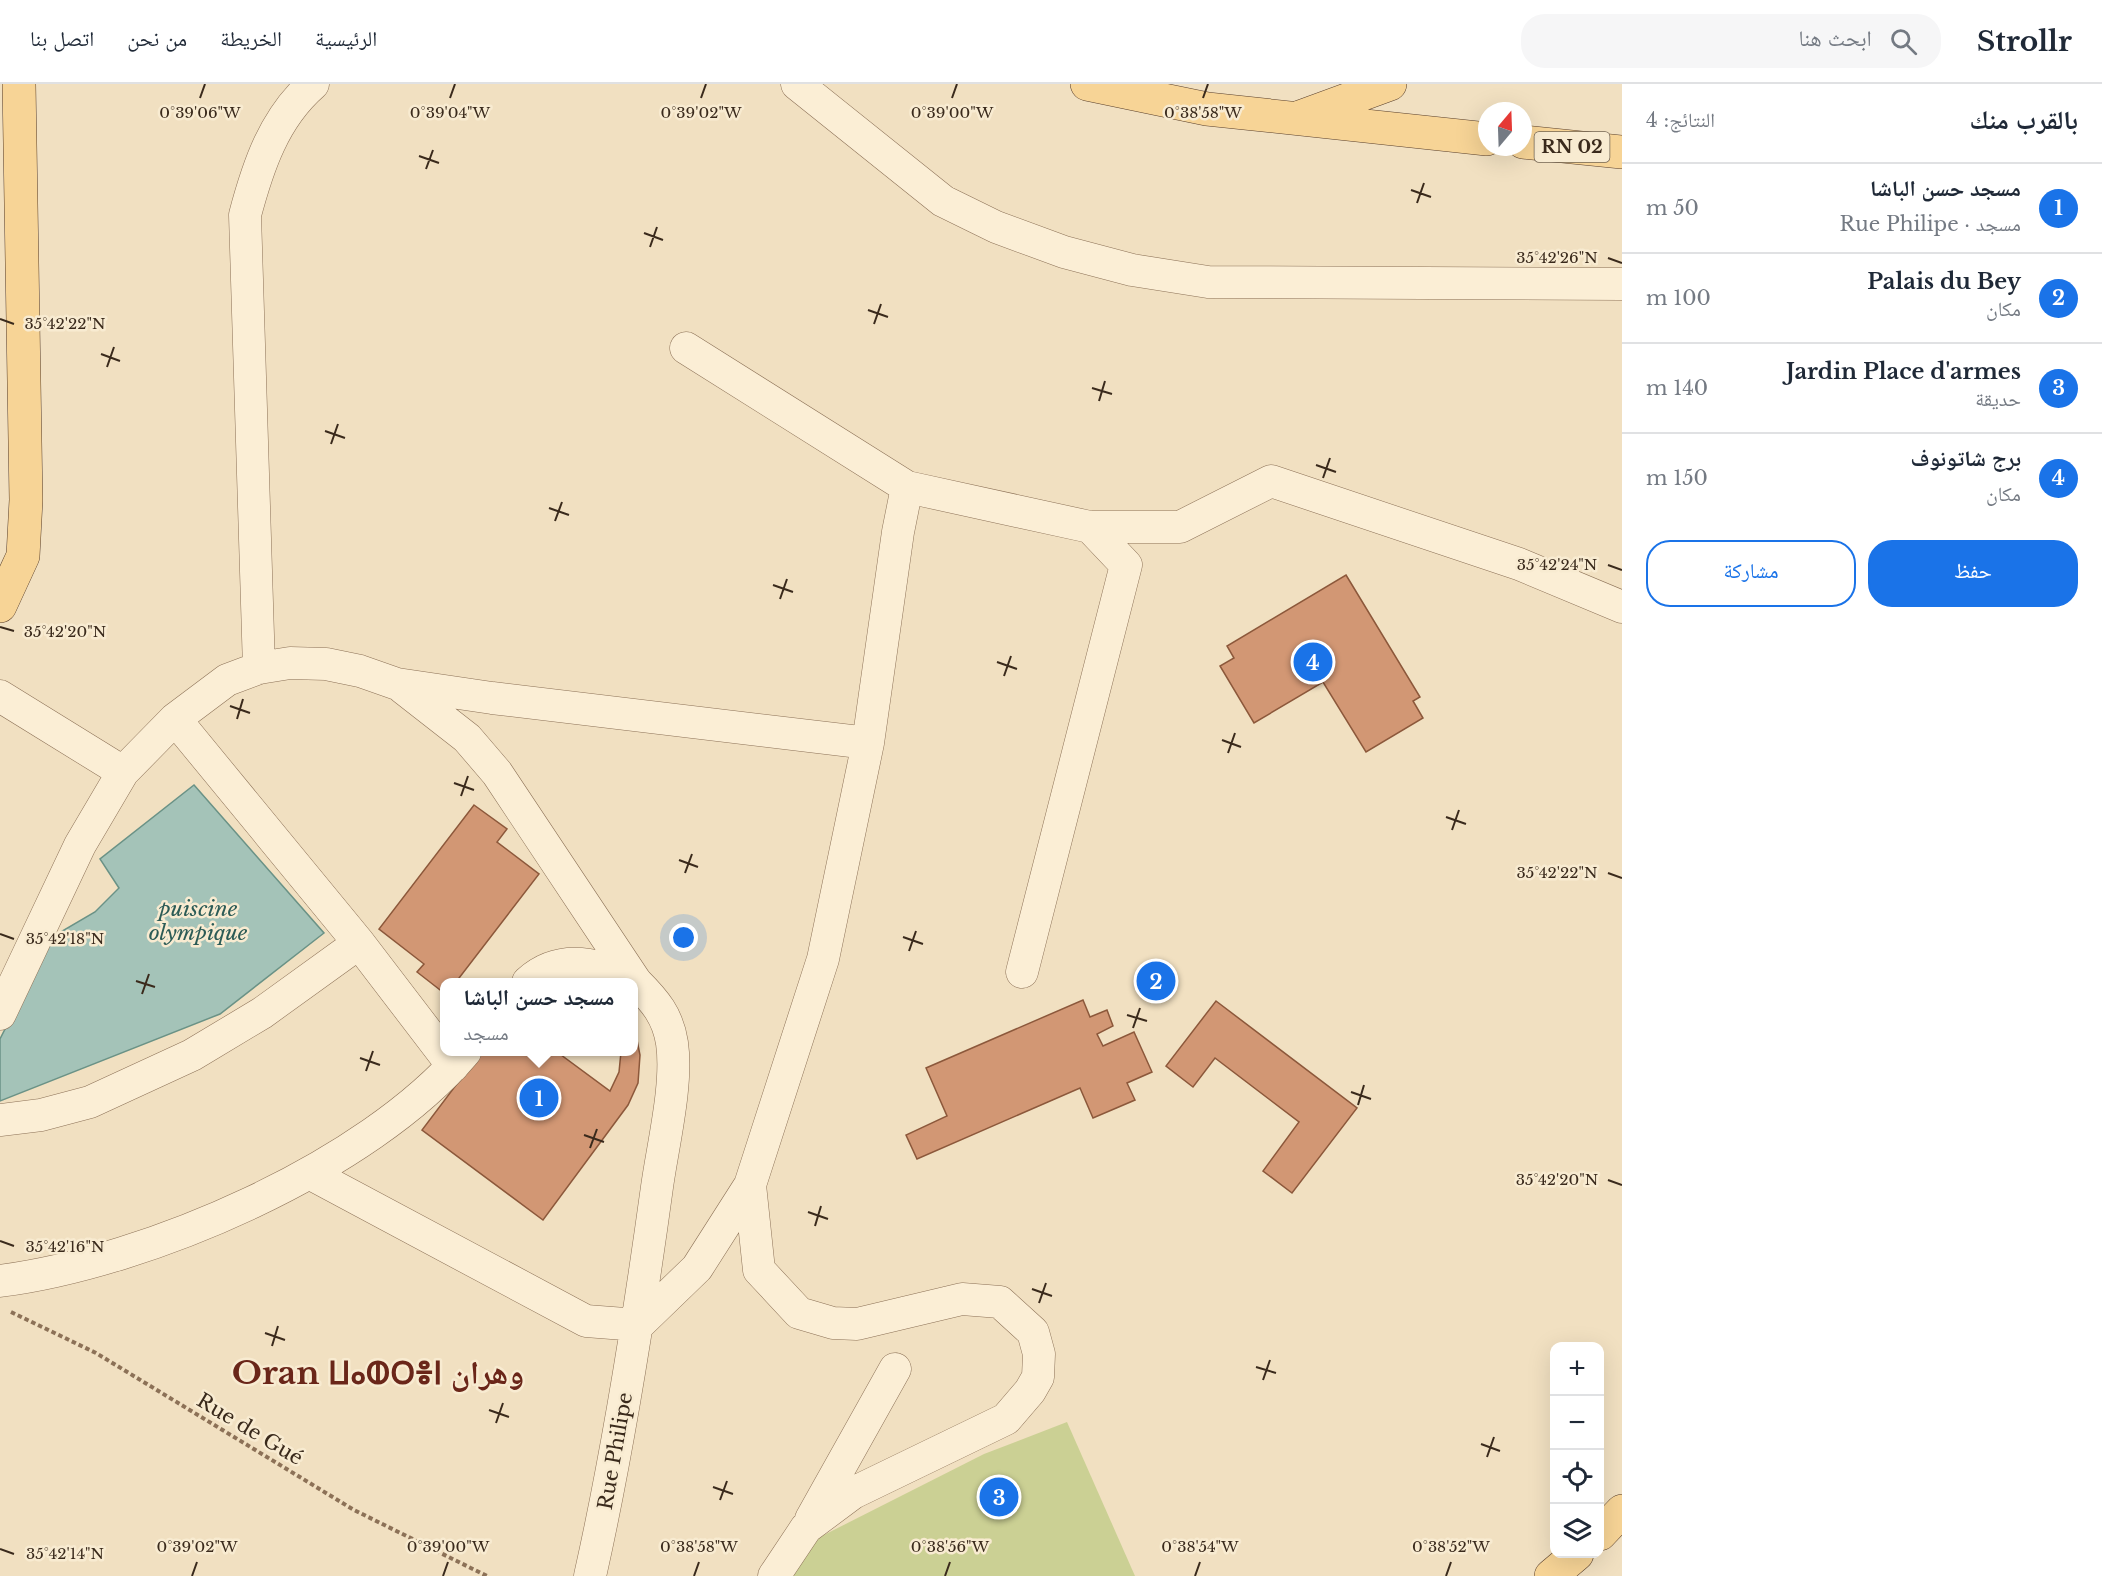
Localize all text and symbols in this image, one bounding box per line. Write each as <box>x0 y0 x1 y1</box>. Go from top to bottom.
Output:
search box <box>1521 14 1941 68</box>
text: Strollr <box>1977 24 2072 59</box>
text: ابحث هنا <box>1798 25 1872 52</box>
icon: search <box>1887 25 1920 58</box>
text: اتصل بنا <box>30 26 94 52</box>
text: من نحن <box>127 26 187 52</box>
text: الخريطة <box>220 26 282 52</box>
text: الرئيسية <box>315 26 377 52</box>
north arrow <box>1478 102 1532 156</box>
text: 0°39'06"W <box>159 103 241 122</box>
text: 0°39'04"W <box>410 103 491 122</box>
text: 0°39'02"W <box>660 103 742 122</box>
text: 0°39'00"W <box>911 103 994 122</box>
text: 0°38'58"W <box>1164 103 1242 122</box>
text: بالقرب منك <box>1970 104 2078 136</box>
text: النتائج: 4 <box>1646 108 1715 132</box>
road number: RN 02 <box>1534 132 1610 162</box>
text: مسجد حسن الباشا <box>1870 175 2021 202</box>
text: 50 m <box>1646 196 1699 220</box>
text: 1 <box>2054 196 2063 220</box>
text: مسجد · Rue Philipe <box>1840 212 2021 236</box>
text: 35°42'26"N <box>1516 248 1598 267</box>
text: Palais du Bey <box>1867 268 2021 295</box>
text: 100 m <box>1646 286 1711 310</box>
text: 2 <box>2052 286 2065 310</box>
text: مكان <box>1986 297 2021 321</box>
text: 35°42'22"N <box>24 314 106 333</box>
text: Jardin Place d'armes <box>1786 358 2021 385</box>
text: 140 m <box>1646 376 1708 400</box>
text: 3 <box>2052 376 2065 400</box>
text: حديقة <box>1975 387 2021 411</box>
text: برج شاتونوف <box>1911 445 2021 472</box>
text: 150 m <box>1646 466 1708 490</box>
text: 4 <box>2052 466 2065 490</box>
text: مكان <box>1986 482 2021 506</box>
button: مشاركة <box>1646 540 1856 607</box>
button: حفظ <box>1868 540 2078 607</box>
text: 35°42'24"N <box>1517 555 1597 574</box>
text: 35°42'20"N <box>24 622 106 641</box>
pin: 4 <box>1294 640 1332 684</box>
text: 35°42'22"N <box>1516 863 1598 882</box>
water label: puiscine olympique <box>149 896 248 946</box>
your location <box>669 923 698 952</box>
text: 35°42'18"N <box>26 929 104 948</box>
pin: 2 <box>1136 958 1176 1004</box>
popup <box>440 978 638 1056</box>
text: مسجد حسن الباشا <box>464 984 614 1011</box>
text: مسجد <box>464 1021 509 1045</box>
pin: 1 <box>520 1076 558 1120</box>
text: 35°42'20"N <box>1516 1170 1598 1189</box>
text: 35°42'16"N <box>25 1237 105 1256</box>
map controls <box>1550 1342 1604 1558</box>
button: + <box>1550 1342 1604 1396</box>
district label: Oran ⵡⴰⵀⵔⴻⵏ وهران <box>232 1353 524 1393</box>
street label: Rue de Gué <box>193 1388 307 1470</box>
street label: Rue Philipe <box>593 1390 637 1512</box>
button: − <box>1550 1396 1604 1450</box>
button: locate <box>1550 1450 1604 1504</box>
pin: 3 <box>980 1474 1018 1520</box>
button: layers <box>1550 1504 1604 1558</box>
text: 0°39'02"W <box>156 1537 238 1556</box>
text: 0°39'00"W <box>407 1537 490 1556</box>
text: 0°38'58"W <box>660 1537 738 1556</box>
text: 0°38'56"W <box>911 1537 990 1556</box>
text: 0°38'54"W <box>1161 1537 1239 1556</box>
text: 0°38'52"W <box>1412 1537 1490 1556</box>
text: 35°42'14"N <box>26 1544 104 1563</box>

